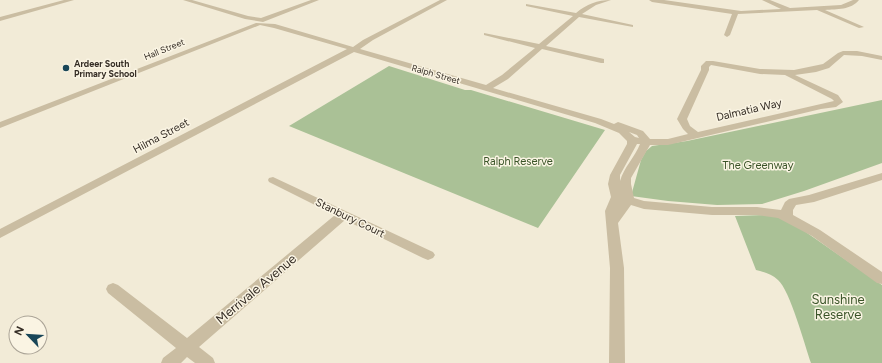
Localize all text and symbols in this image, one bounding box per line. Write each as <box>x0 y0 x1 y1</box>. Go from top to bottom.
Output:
street label: Hall Street <box>142 36 186 62</box>
place label: Ardeer South Primary School <box>74 58 137 79</box>
street label: Ralph Street <box>410 62 462 86</box>
marker: Ardeer South Primary School <box>61 63 71 73</box>
street label: Dalmatia Way <box>715 96 783 124</box>
street label: Hilma Street <box>131 116 191 156</box>
park label: Ralph Reserve <box>483 155 553 168</box>
park label: The Greenway <box>723 159 794 172</box>
street label: Stanbury Court <box>313 196 387 240</box>
street label: Merrivale Avenue <box>213 251 299 327</box>
park label: Sunshine Reserve <box>811 292 865 322</box>
north arrow <box>8 315 48 355</box>
text: N <box>12 324 27 338</box>

